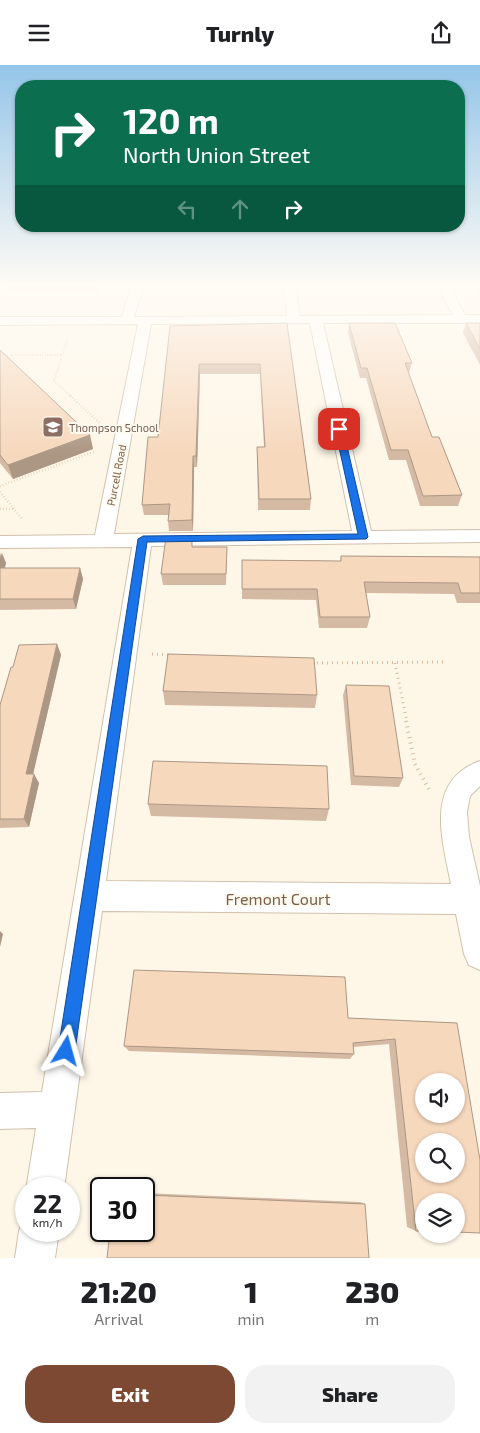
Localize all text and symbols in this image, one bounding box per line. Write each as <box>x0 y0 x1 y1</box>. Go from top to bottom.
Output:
icon: menu <box>25 19 53 47</box>
icon: share <box>427 19 455 47</box>
text: Turnly <box>206 20 274 46</box>
text: 120 m <box>123 99 219 141</box>
icon: right <box>40 100 105 165</box>
text: North Union Street <box>123 141 310 167</box>
icon: left <box>173 195 201 223</box>
icon: ahead <box>226 195 254 223</box>
icon: right <box>279 195 307 223</box>
pin <box>318 408 360 450</box>
school or university icon: Thompson School <box>41 415 65 439</box>
icon: arrive <box>325 415 353 443</box>
place label: Thompson School <box>69 421 159 434</box>
street label: Purcell Road <box>104 443 128 507</box>
street label: Fremont Court <box>225 889 331 908</box>
position arrow <box>39 1024 91 1076</box>
map controls <box>415 1073 465 1243</box>
button: sound <box>415 1073 465 1123</box>
button: search <box>415 1133 465 1183</box>
speed limit sign: 30 <box>90 1177 155 1242</box>
text: 22 <box>33 1188 62 1218</box>
button: layers <box>415 1193 465 1243</box>
text: km/h <box>33 1215 62 1229</box>
text: 21:20 <box>80 1273 157 1309</box>
text: 1 <box>244 1273 258 1309</box>
text: 230 <box>345 1273 399 1309</box>
text: Arrival <box>94 1309 143 1328</box>
text: min <box>237 1309 265 1328</box>
text: m <box>365 1309 379 1328</box>
button: Exit <box>25 1365 235 1423</box>
button: Share <box>245 1365 455 1423</box>

